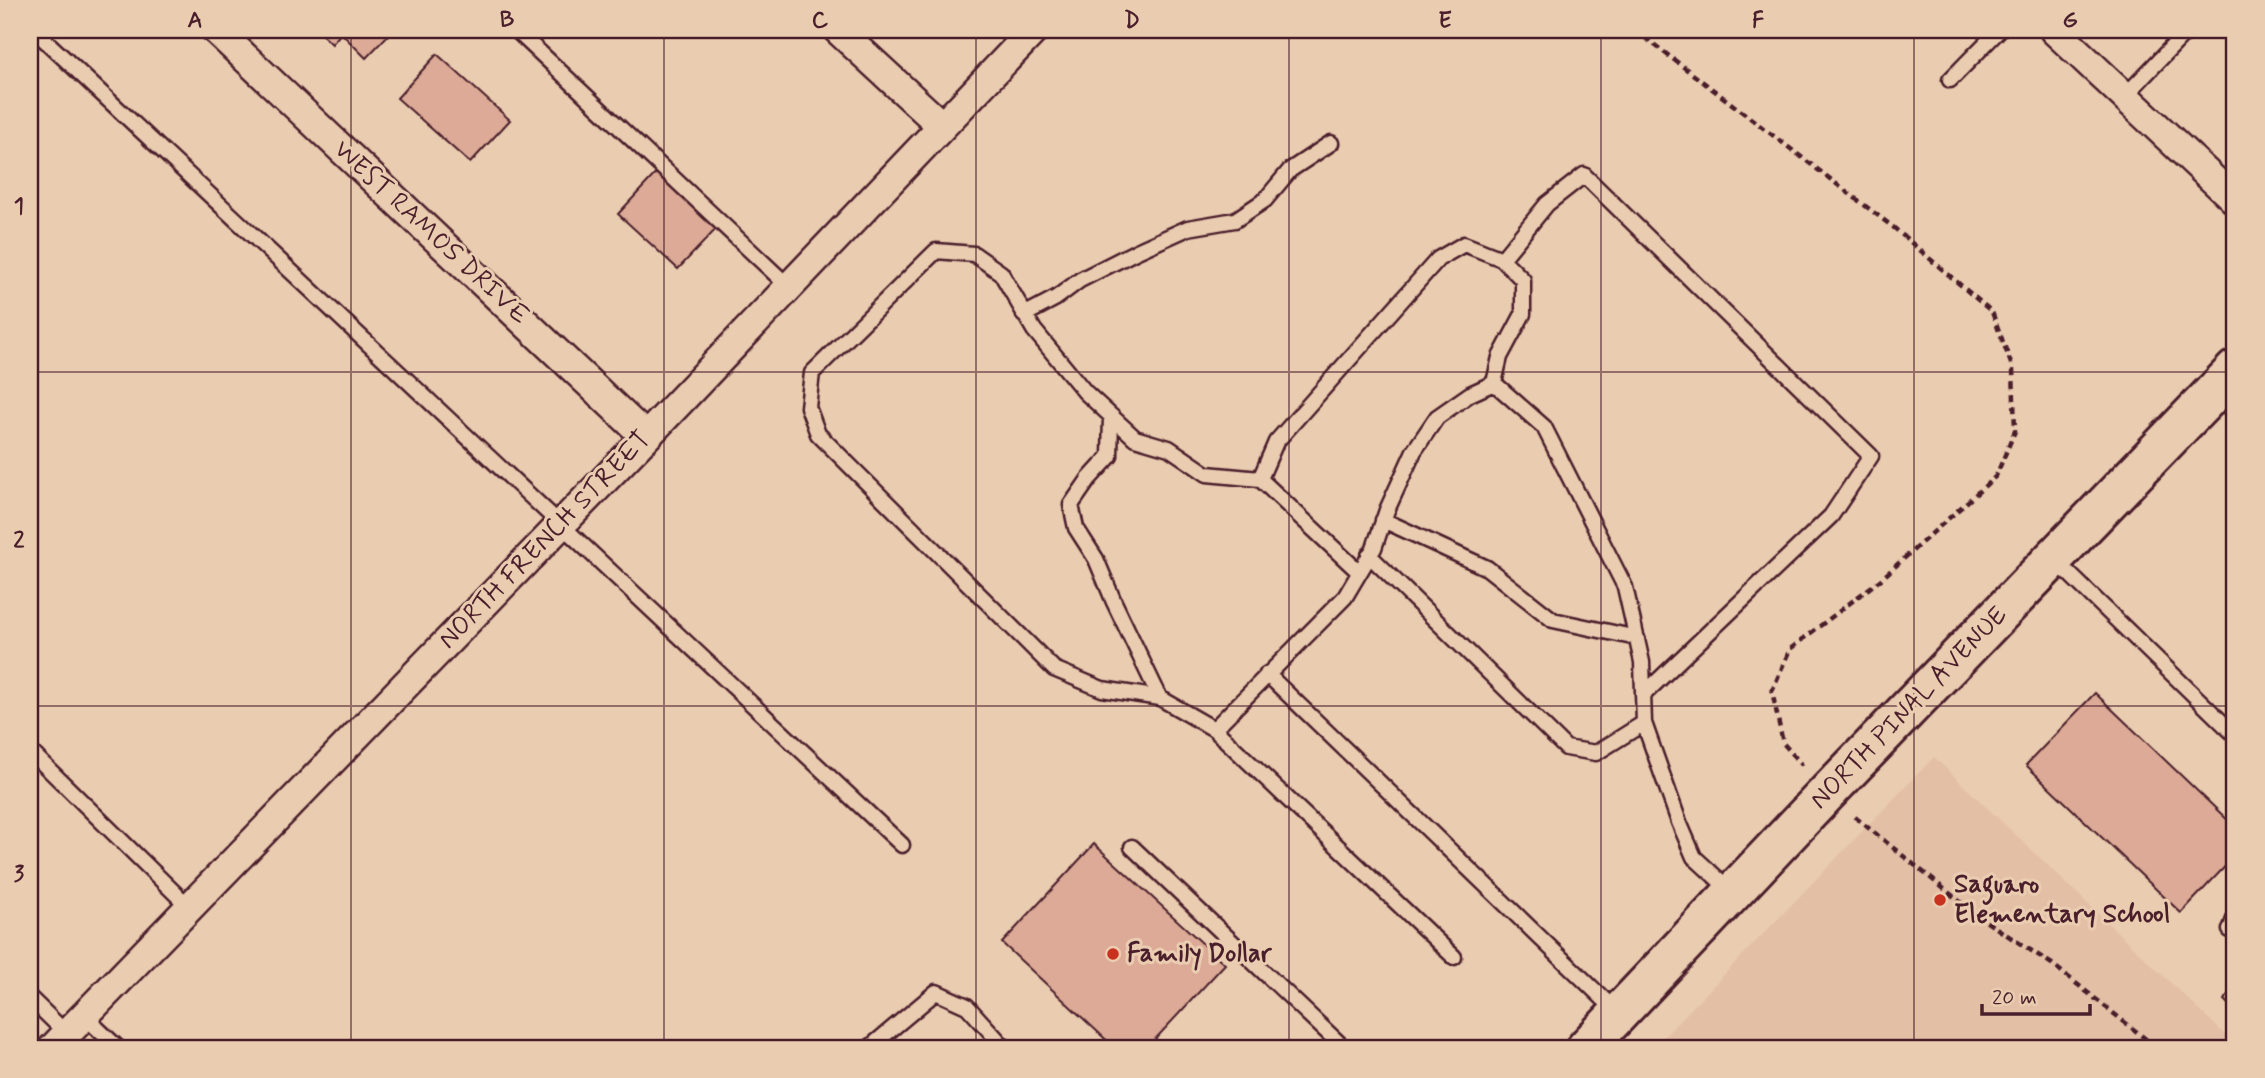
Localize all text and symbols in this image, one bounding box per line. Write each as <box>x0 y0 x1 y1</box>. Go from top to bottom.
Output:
text: A <box>187 6 203 36</box>
text: B <box>500 6 515 36</box>
text: C <box>812 6 829 36</box>
text: D <box>1124 6 1140 36</box>
text: E <box>1438 6 1452 36</box>
text: F <box>1752 6 1764 36</box>
text: G <box>2062 6 2078 36</box>
street label: WEST RAMOS DRIVE <box>326 133 536 333</box>
text: 1 <box>14 192 24 222</box>
street label: NORTH FRENCH STREET <box>432 423 658 657</box>
text: 2 <box>13 526 25 556</box>
street label: NORTH PINAL AVENUE <box>1803 599 2015 817</box>
text: 3 <box>14 860 25 890</box>
place label: Saguaro Elementary School <box>1954 868 2170 932</box>
marker: Saguaro Elementary School <box>1932 892 1948 908</box>
place label: Family Dollar <box>1127 937 1273 971</box>
marker: Family Dollar <box>1105 946 1121 962</box>
scale bar <box>1982 973 2090 1017</box>
text: 20 m <box>1992 984 2037 1012</box>

